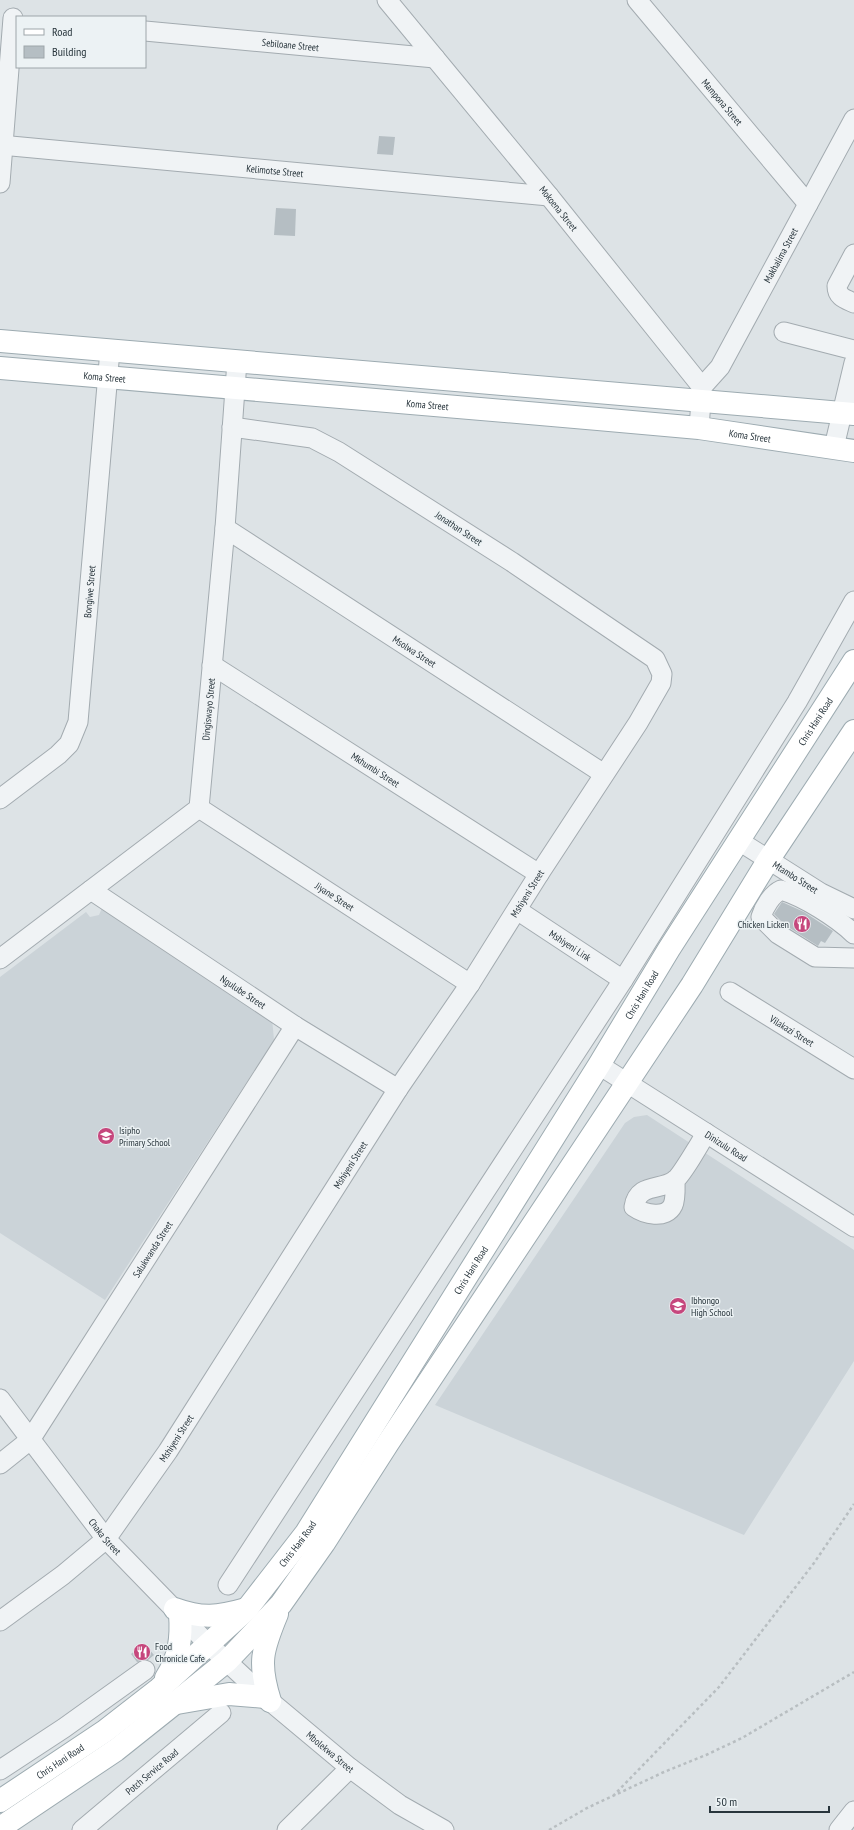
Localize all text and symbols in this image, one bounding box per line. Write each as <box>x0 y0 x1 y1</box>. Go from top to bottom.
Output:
legend <box>16 16 146 68</box>
text: Road <box>52 24 72 39</box>
street label: Sebiloane Street <box>261 36 320 54</box>
text: Building <box>52 44 87 59</box>
street label: Mampona Street <box>699 76 745 128</box>
street label: Kelimotse Street <box>246 162 304 180</box>
street label: Mokoena Street <box>536 183 581 234</box>
street label: Makhalima Street <box>761 225 801 285</box>
street label: Koma Street <box>83 369 126 386</box>
street label: Koma Street <box>406 397 449 413</box>
street label: Koma Street <box>728 427 772 446</box>
street label: Jonathan Street <box>432 508 485 549</box>
street label: Bongiwe Street <box>81 565 98 618</box>
street label: Msolwa Street <box>390 633 439 670</box>
street label: Dingiswayo Street <box>199 677 218 741</box>
street label: Chris Hani Road <box>795 695 836 748</box>
street label: Mkhumbi Street <box>349 750 402 790</box>
street label: Mtambo Street <box>770 858 821 897</box>
street label: Mshiyeni Street <box>508 867 547 920</box>
street label: Jiyane Street <box>312 879 357 914</box>
restaurant icon: Chicken Licken <box>792 914 812 934</box>
place label: Chicken Licken <box>738 918 789 931</box>
street label: Mshiyeni Link <box>547 927 594 964</box>
street label: Chris Hani Road <box>622 968 662 1022</box>
street label: Ngulube Street <box>218 972 268 1012</box>
street label: Vilakazi Street <box>766 1012 816 1050</box>
place label: Isipho Primary School <box>119 1124 171 1149</box>
school or university icon: Isipho Primary School <box>96 1126 116 1146</box>
street label: Dinizulu Road <box>703 1128 750 1165</box>
street label: Mshiyeni Street <box>330 1139 370 1191</box>
street label: Salukwanda Street <box>130 1219 176 1280</box>
street label: Chris Hani Road <box>451 1244 491 1297</box>
place label: Ibhongo High School <box>691 1294 733 1319</box>
school or university icon: Ibhongo High School <box>668 1296 688 1316</box>
street label: Mshiyeni Street <box>156 1412 197 1464</box>
street label: Chaka Street <box>86 1516 124 1558</box>
street label: Chris Hani Road <box>276 1518 319 1570</box>
place label: Food Chronicle Cafe <box>155 1640 205 1665</box>
restaurant icon: Food Chronicle Cafe <box>132 1642 152 1662</box>
street label: Mbolekwa Street <box>304 1728 357 1776</box>
street label: Chris Hani Road <box>34 1741 87 1782</box>
street label: Potch Service Road <box>123 1746 181 1798</box>
scale bar <box>710 1788 829 1814</box>
text: 50 m <box>716 1794 737 1809</box>

